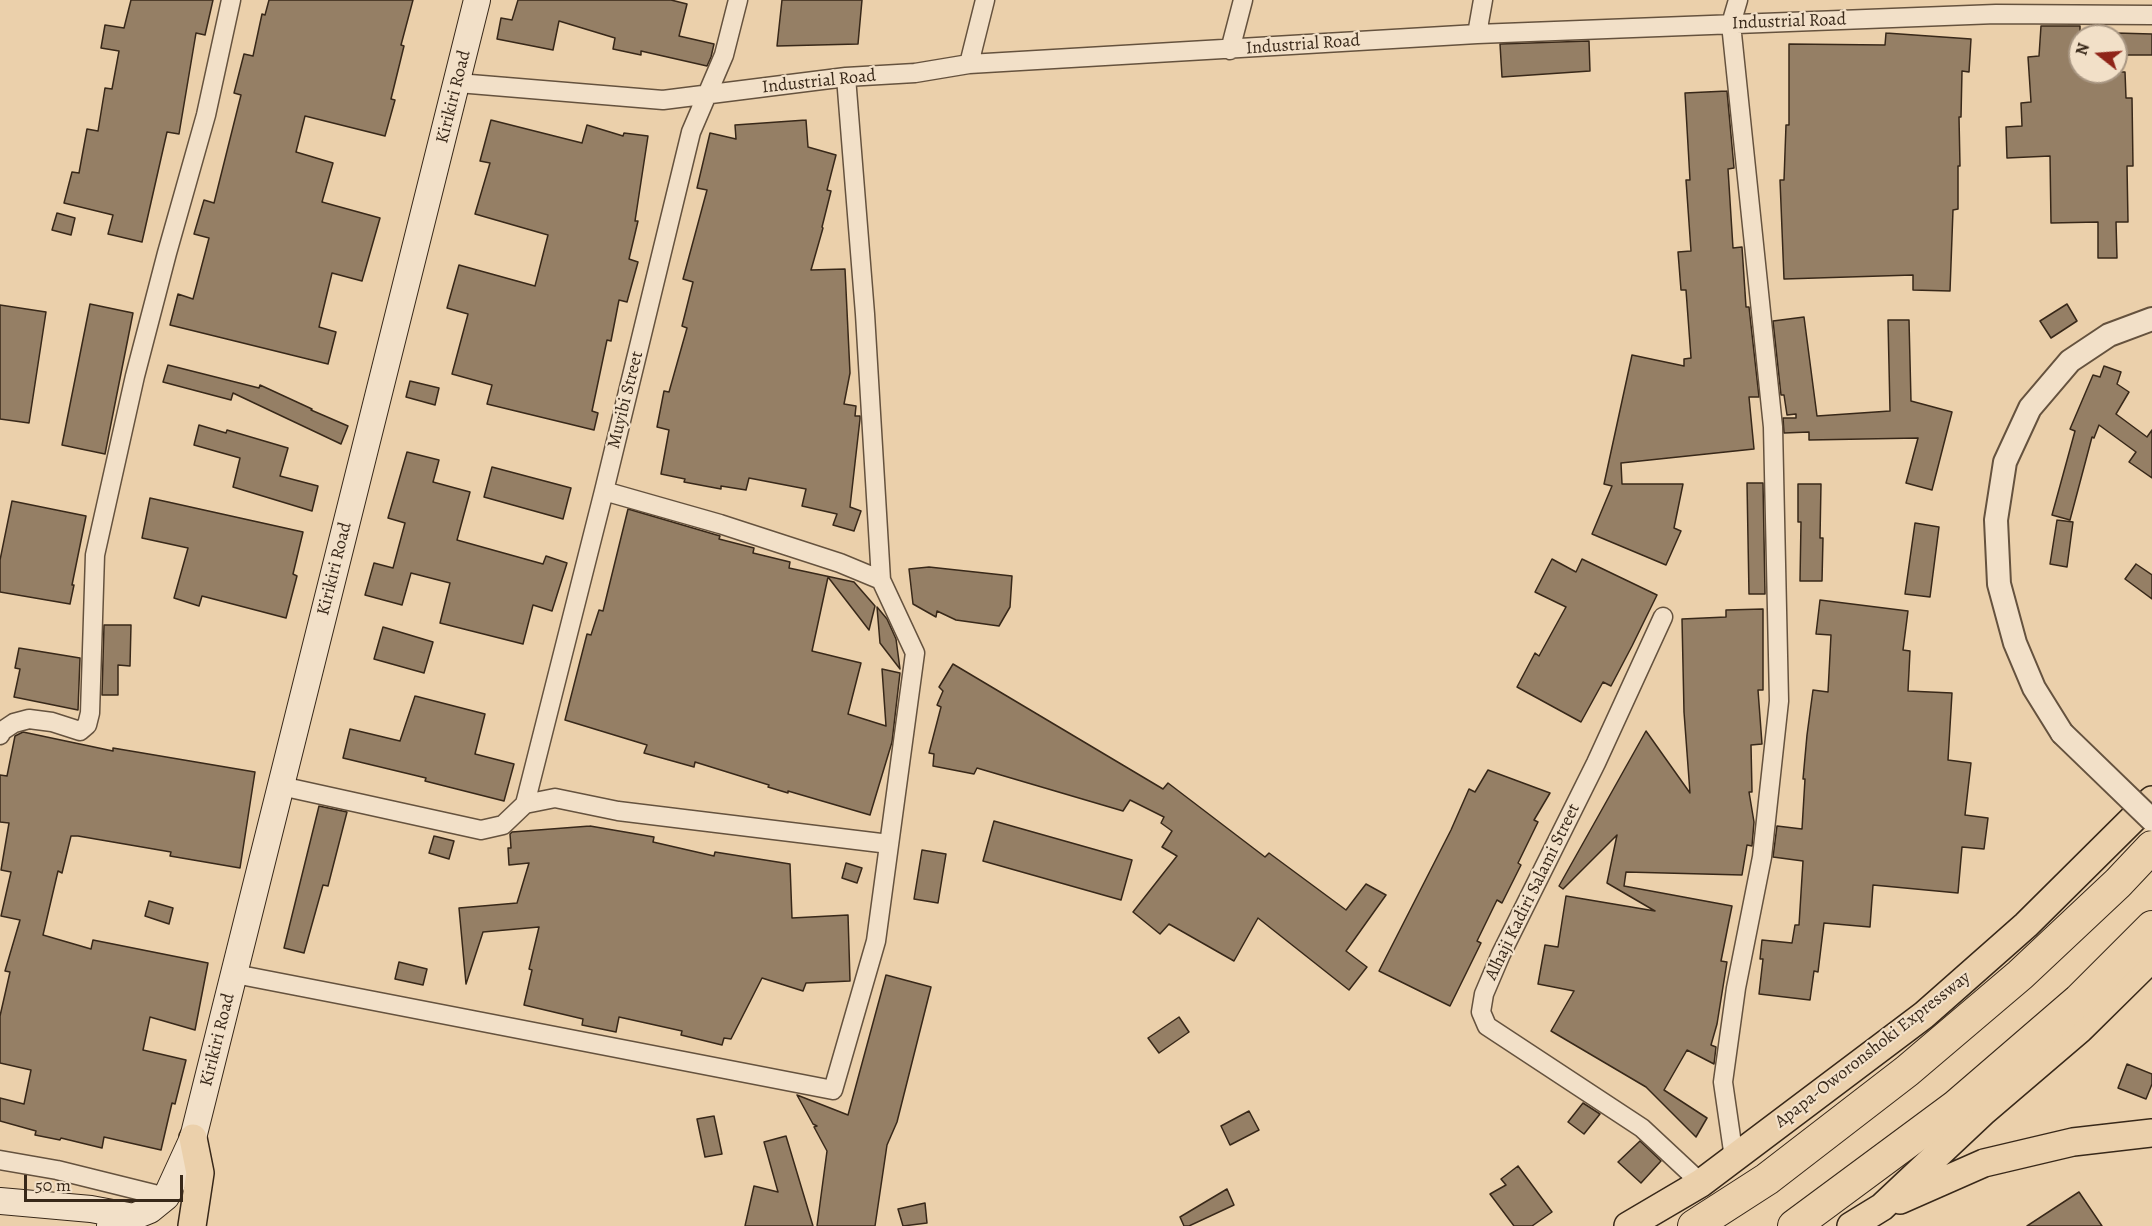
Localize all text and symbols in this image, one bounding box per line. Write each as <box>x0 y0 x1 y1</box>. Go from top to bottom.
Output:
street label: Industrial Road <box>1731 9 1847 35</box>
north arrow <box>2068 24 2128 84</box>
street label: Industrial Road <box>1245 30 1361 60</box>
text: N <box>2070 41 2095 58</box>
street label: Kirikiri Road <box>432 48 476 146</box>
street label: Industrial Road <box>761 65 877 99</box>
street label: Muyibi Street <box>603 349 649 451</box>
street label: Kirikiri Road <box>313 520 357 618</box>
street label: Alhaji Kadiri Salami Street <box>1481 800 1585 984</box>
street label: Apapa-Oworonshoki Expressway <box>1771 967 1975 1133</box>
street label: Kirikiri Road <box>196 991 240 1089</box>
scale bar <box>27 1163 186 1201</box>
text: 50 m <box>35 1173 71 1197</box>

